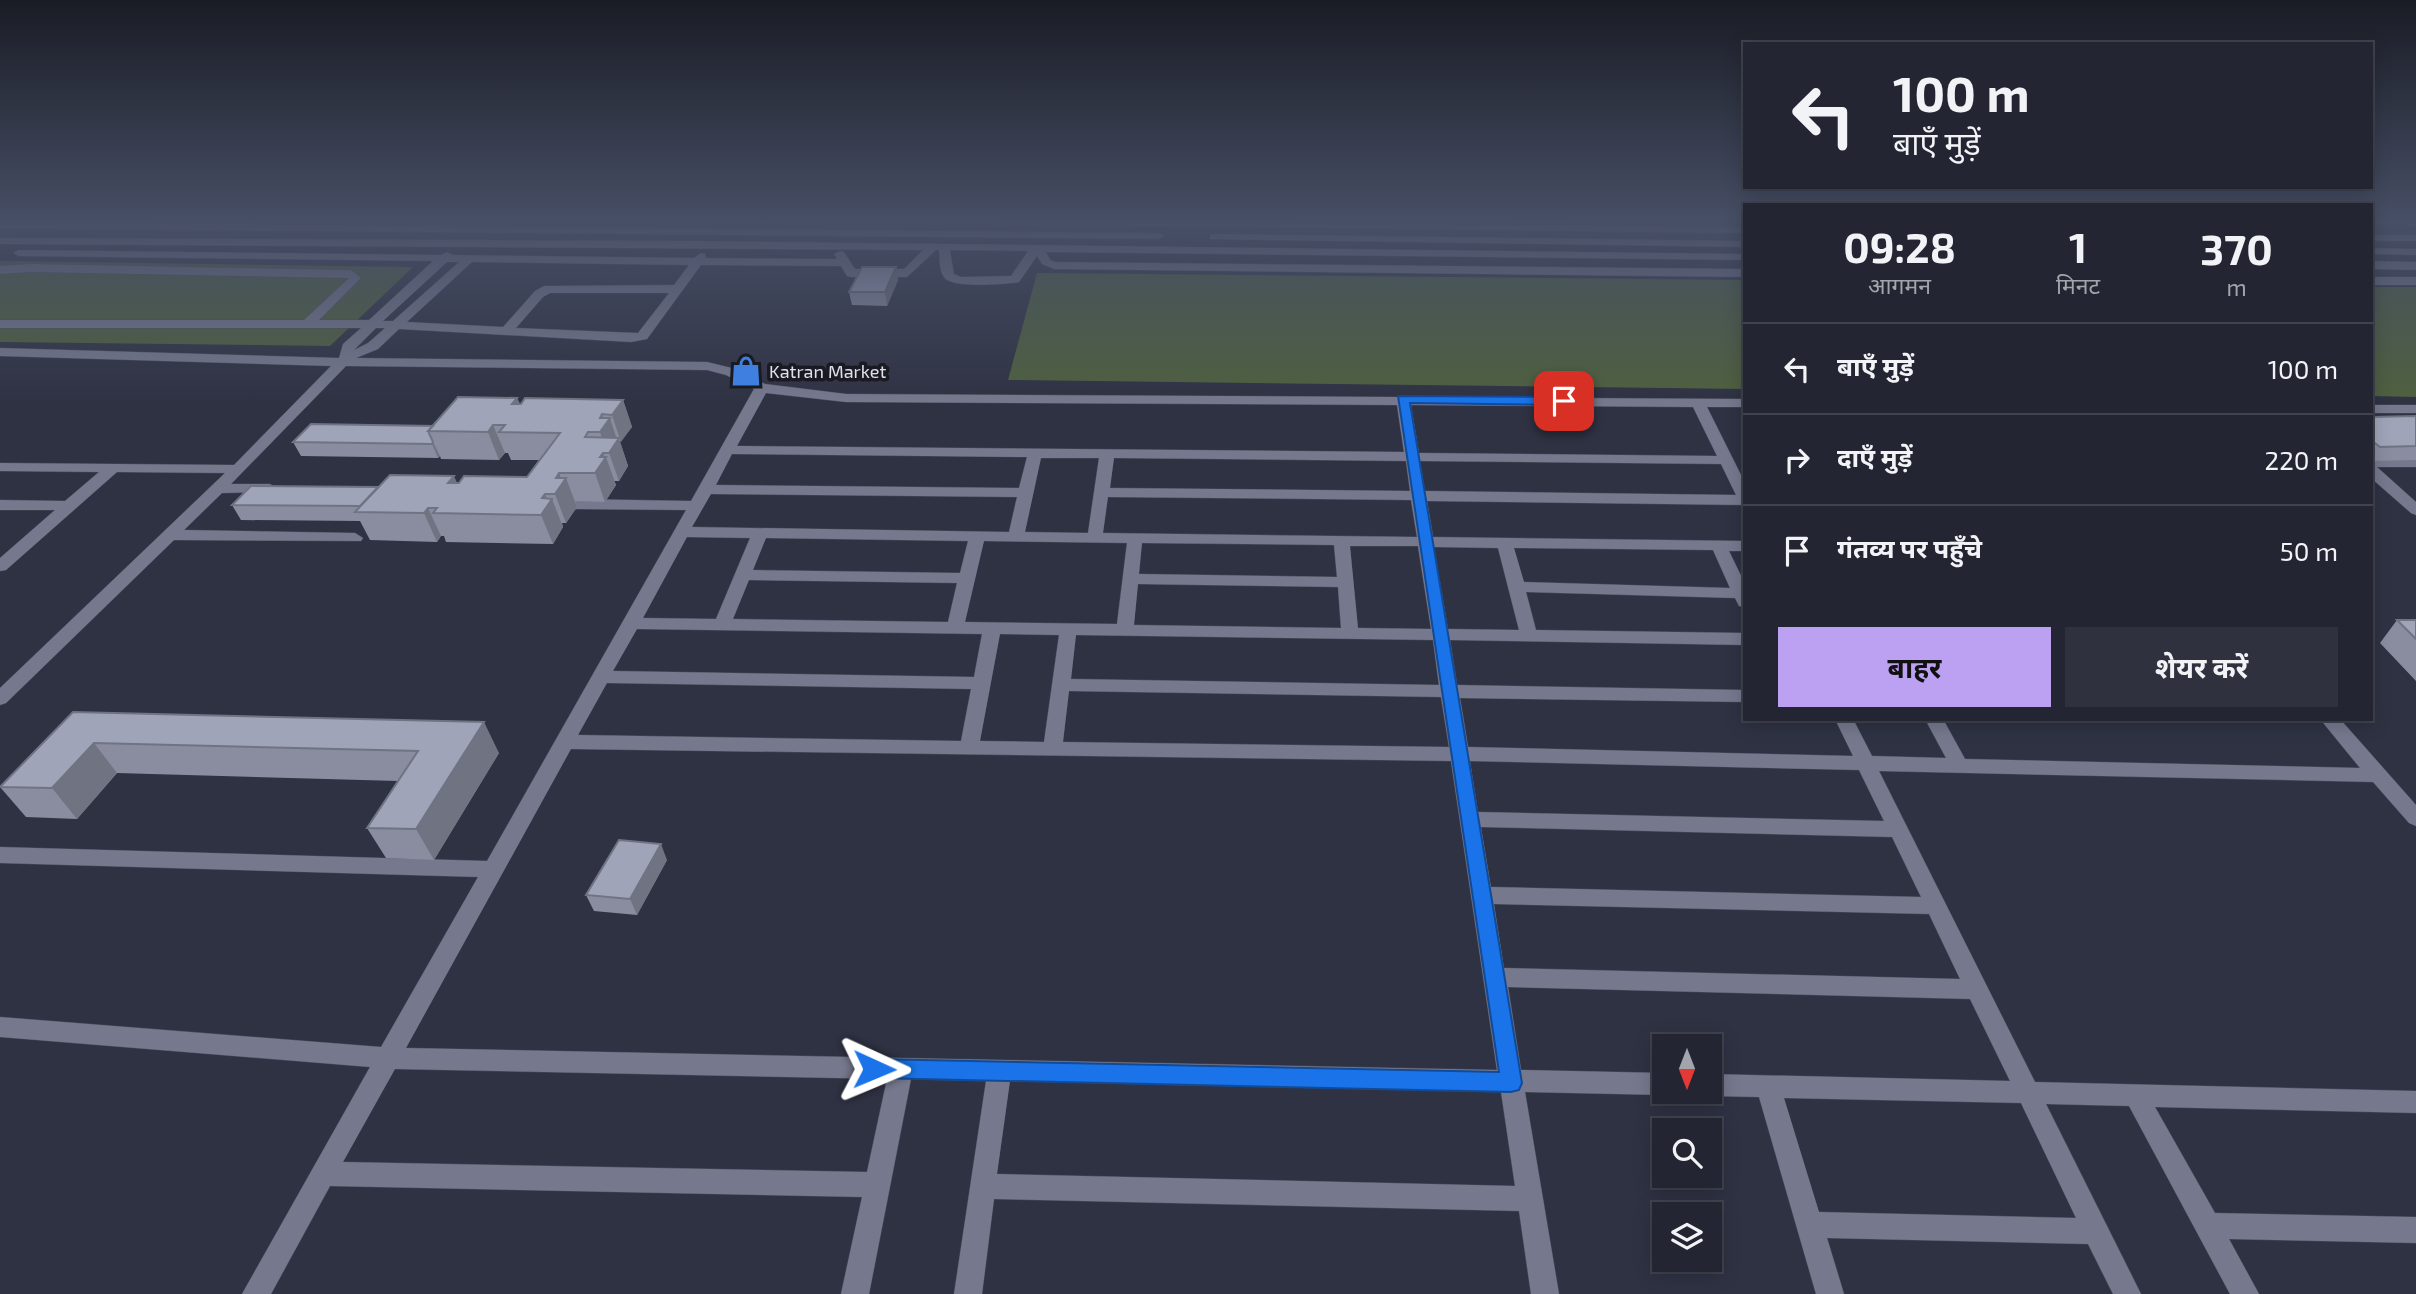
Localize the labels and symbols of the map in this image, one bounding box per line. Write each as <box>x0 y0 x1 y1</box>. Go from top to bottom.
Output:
shop icon: Katran Market <box>729 354 763 388</box>
place label: Katran Market <box>769 360 886 382</box>
pin <box>1534 371 1594 431</box>
position arrow <box>837 1032 911 1106</box>
north arrow <box>1652 1034 1722 1104</box>

